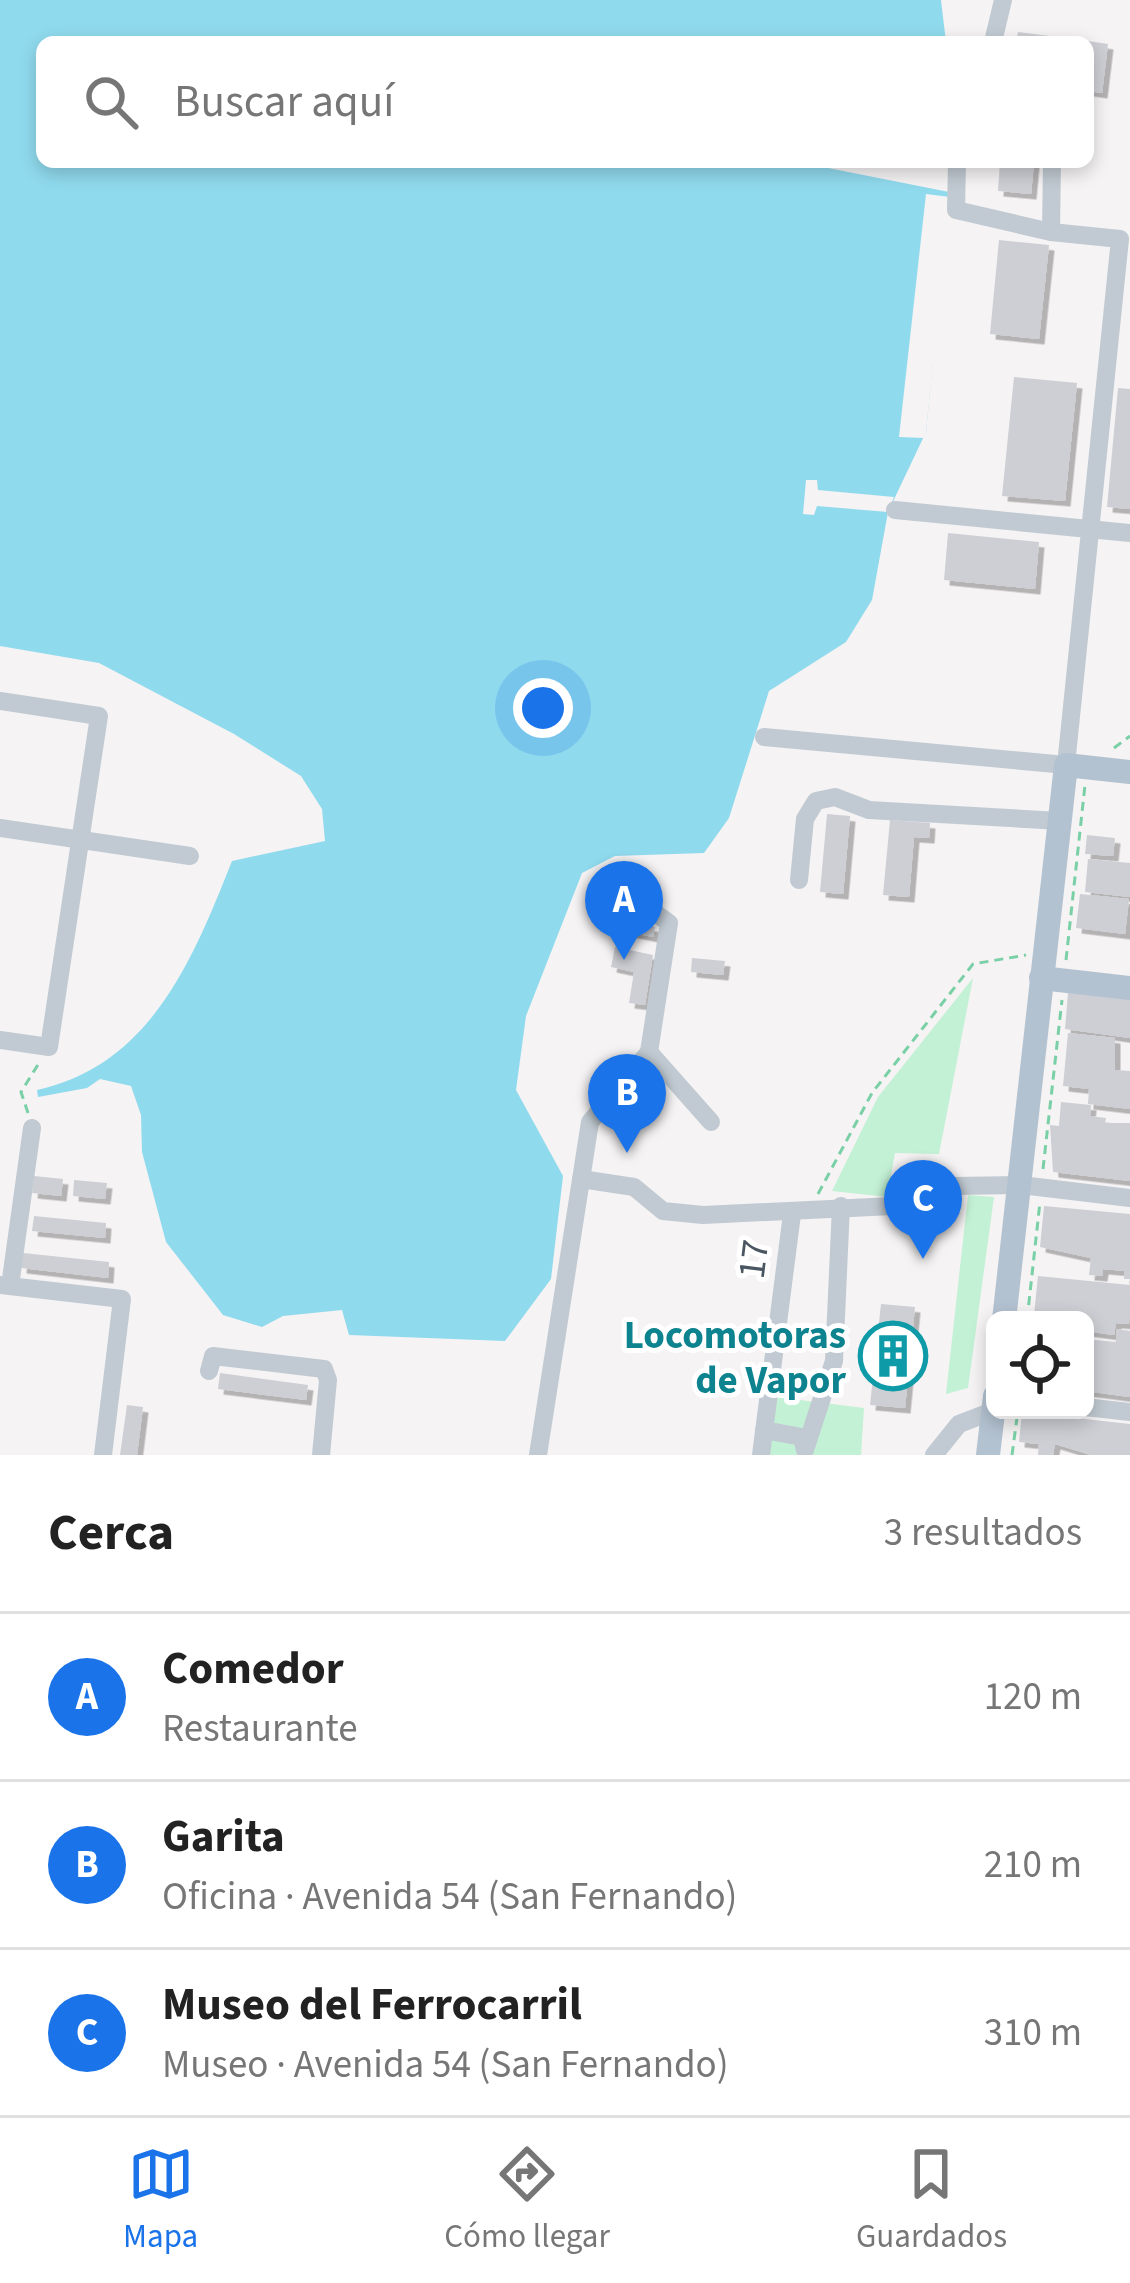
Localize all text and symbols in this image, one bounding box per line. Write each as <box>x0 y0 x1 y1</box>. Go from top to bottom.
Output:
search box <box>36 36 1094 168</box>
icon: search <box>78 69 144 135</box>
text: Buscar aquí <box>174 70 394 134</box>
your location <box>513 678 573 738</box>
pin: A <box>585 861 663 960</box>
pin: B <box>588 1054 666 1153</box>
pin: C <box>884 1160 962 1259</box>
street label: 17 <box>724 1237 784 1282</box>
place label: Locomotoras de Vapor <box>624 1308 846 1409</box>
map controls <box>986 1311 1094 1419</box>
button: locate <box>986 1311 1094 1419</box>
building icon: Locomotoras de Vapor <box>858 1321 928 1391</box>
text: Cerca <box>48 1497 174 1569</box>
text: 3 resultados <box>884 1505 1082 1561</box>
text: Comedor <box>162 1637 344 1701</box>
text: A <box>76 1669 98 1725</box>
text: 120 m <box>984 1669 1082 1725</box>
text: Restaurante <box>162 1701 358 1757</box>
text: Garita <box>162 1805 285 1869</box>
text: B <box>75 1837 99 1893</box>
text: 210 m <box>984 1837 1082 1893</box>
text: Oficina · Avenida 54 (San Fernando) <box>162 1869 737 1925</box>
text: Museo del Ferrocarril <box>162 1973 582 2037</box>
text: C <box>76 2005 98 2061</box>
text: 310 m <box>984 2005 1082 2061</box>
text: Museo · Avenida 54 (San Fernando) <box>162 2037 729 2093</box>
tab: Mapa <box>123 2141 198 2260</box>
tab: Cómo llegar <box>444 2141 610 2260</box>
tab: Guardados <box>856 2141 1007 2260</box>

